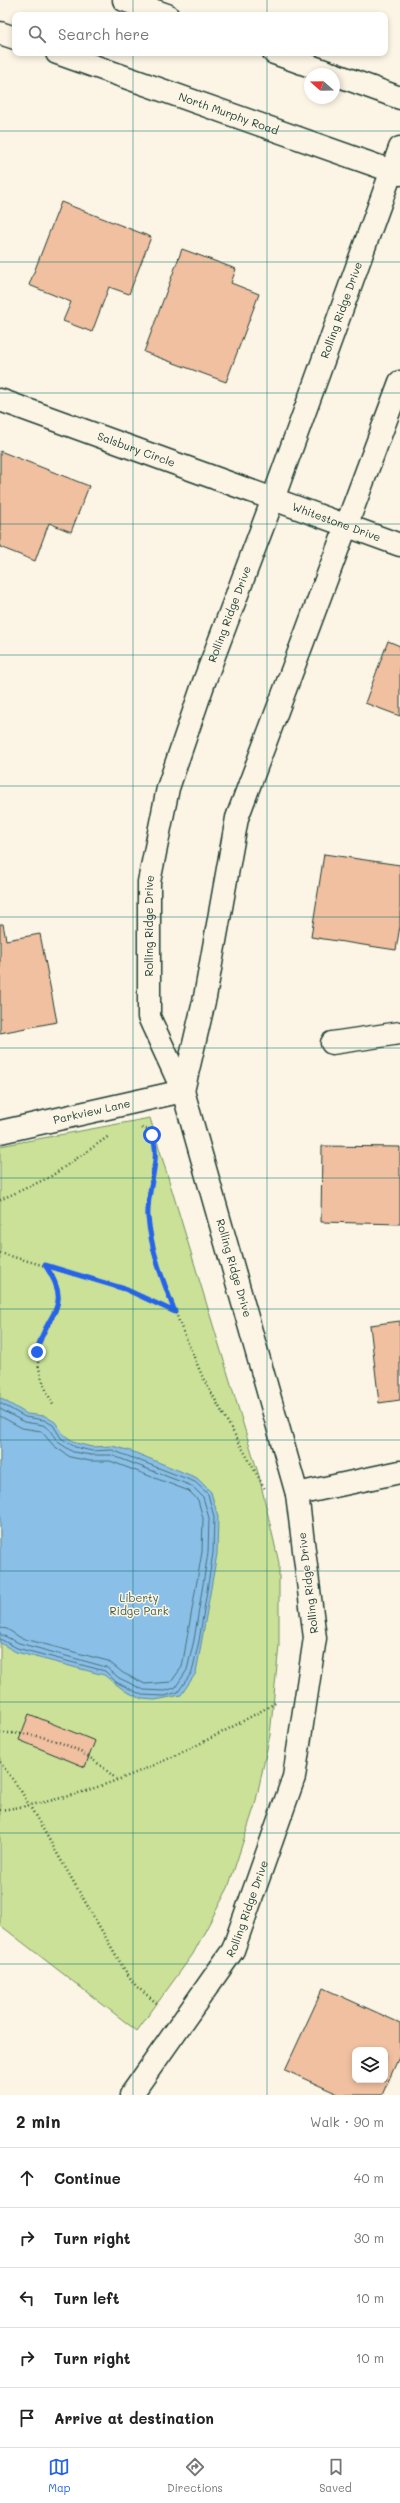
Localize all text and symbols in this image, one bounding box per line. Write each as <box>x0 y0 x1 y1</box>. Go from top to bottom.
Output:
search box <box>12 12 388 56</box>
icon: search <box>26 23 48 45</box>
text: Search here <box>58 24 149 44</box>
north arrow <box>304 68 340 104</box>
street label: North Murphy Road <box>177 89 281 138</box>
street label: Rolling Ridge Drive <box>317 259 365 360</box>
street label: Salsbury Circle <box>95 428 178 470</box>
street label: Whitestone Drive <box>290 499 383 545</box>
street label: Rolling Ridge Drive <box>204 564 254 664</box>
street label: Rolling Ridge Drive <box>141 873 157 977</box>
street label: Parkview Lane <box>52 1095 132 1127</box>
route start <box>143 1126 161 1144</box>
street label: Rolling Ridge Drive <box>213 1217 256 1319</box>
route end <box>28 1343 46 1361</box>
street label: Rolling Ridge Drive <box>294 1532 321 1634</box>
park label: Liberty Ridge Park <box>109 1590 169 1618</box>
street label: Rolling Ridge Drive <box>222 1858 271 1960</box>
map controls <box>352 2047 388 2083</box>
button: layers <box>352 2047 388 2083</box>
text: 2 min <box>16 2110 61 2132</box>
text: Walk · 90 m <box>310 2113 384 2130</box>
icon: ahead <box>16 2167 38 2189</box>
text: Continue <box>54 2168 121 2188</box>
text: 40 m <box>354 2169 384 2186</box>
icon: right <box>16 2227 38 2249</box>
text: Turn right <box>54 2228 131 2248</box>
text: 30 m <box>354 2229 384 2246</box>
icon: left <box>16 2287 38 2309</box>
text: Turn left <box>54 2288 119 2308</box>
text: 10 m <box>356 2289 384 2306</box>
icon: right <box>16 2347 38 2369</box>
text: Turn right <box>54 2348 131 2368</box>
text: 10 m <box>356 2349 384 2366</box>
icon: arrive <box>16 2407 38 2429</box>
text: Arrive at destination <box>54 2408 214 2428</box>
tab: Map <box>48 2456 71 2495</box>
tab: Directions <box>167 2456 223 2495</box>
tab: Saved <box>319 2456 352 2495</box>

